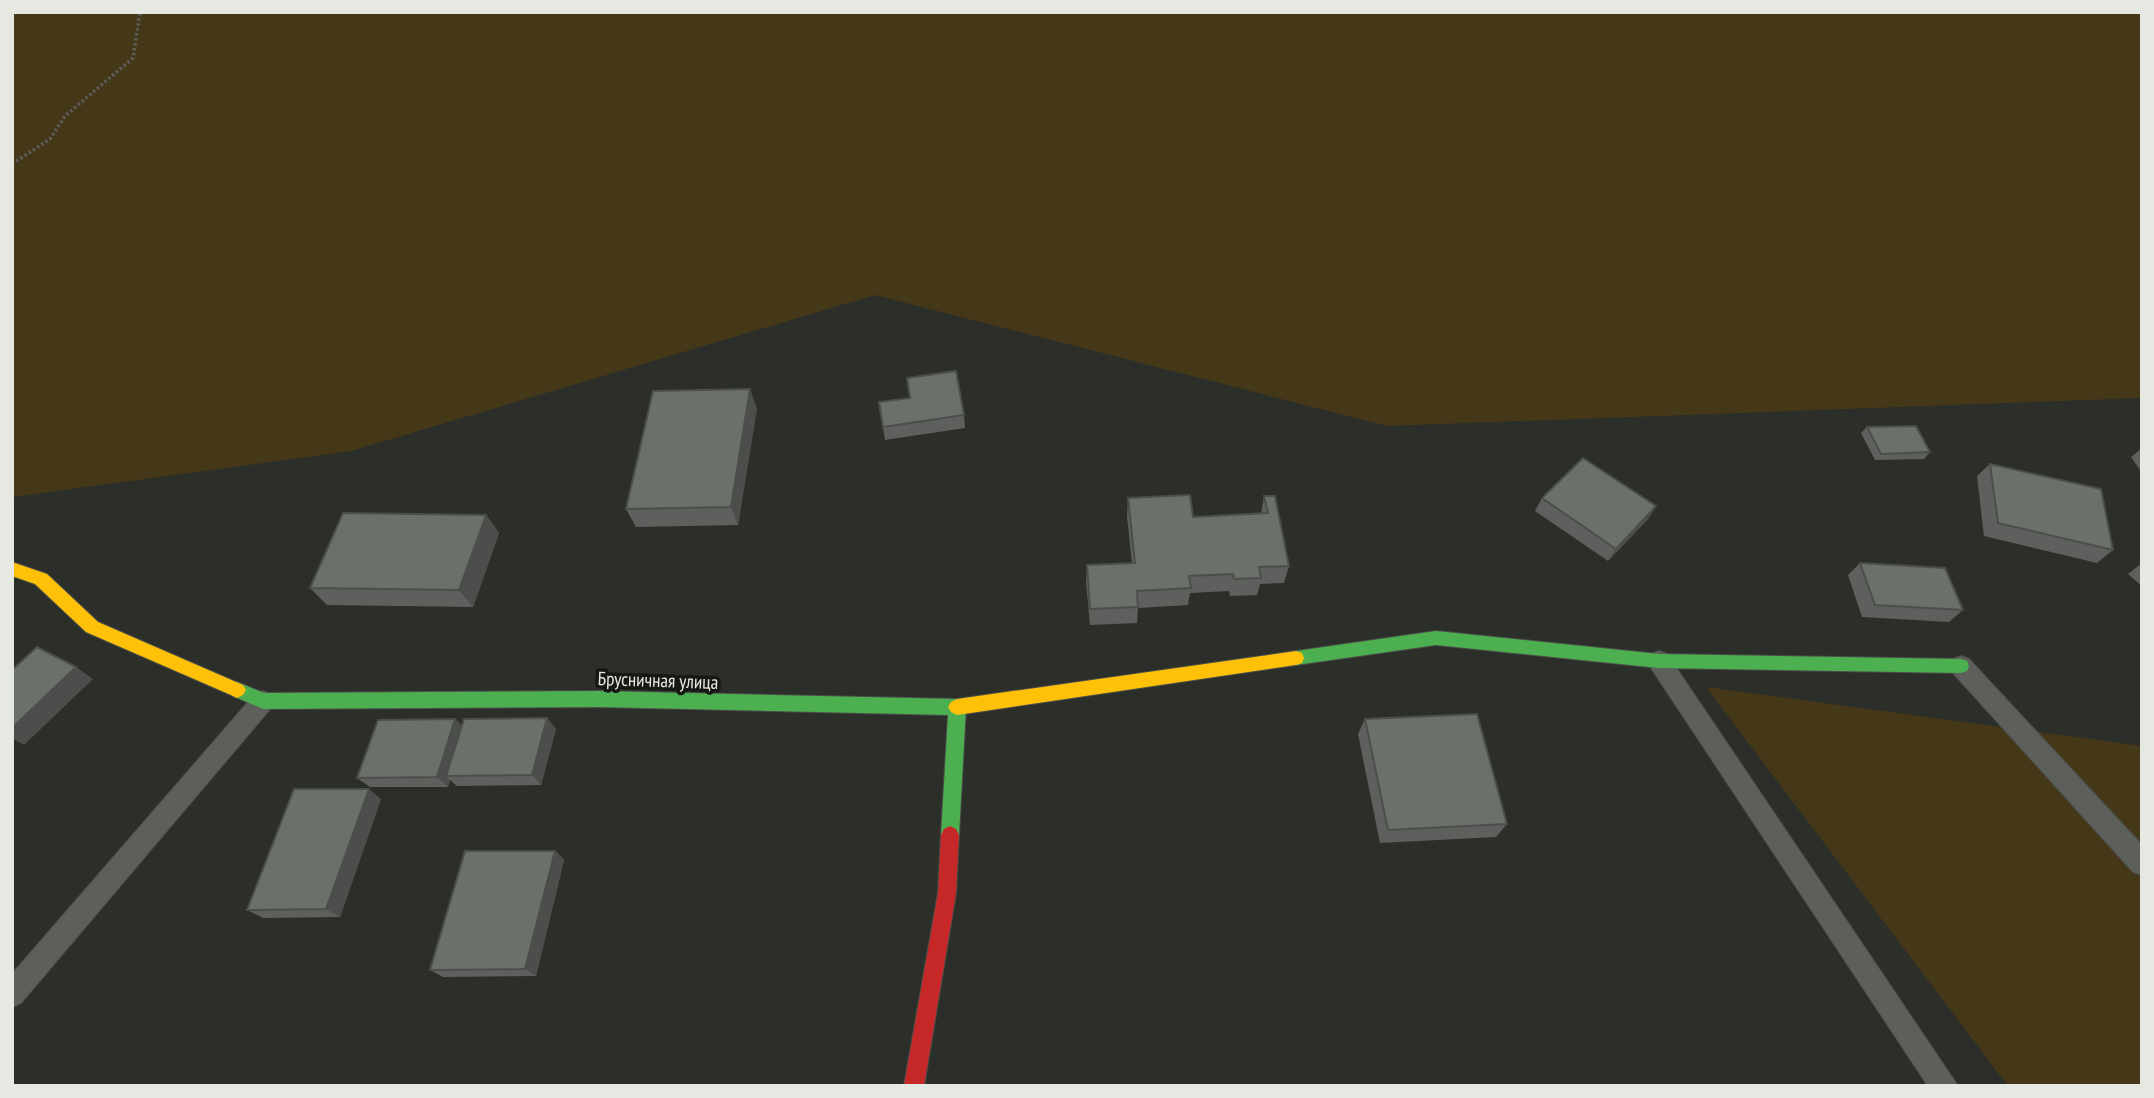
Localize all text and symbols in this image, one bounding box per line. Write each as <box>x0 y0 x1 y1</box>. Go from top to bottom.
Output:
street label: Брусничная улица <box>597 666 719 694</box>

